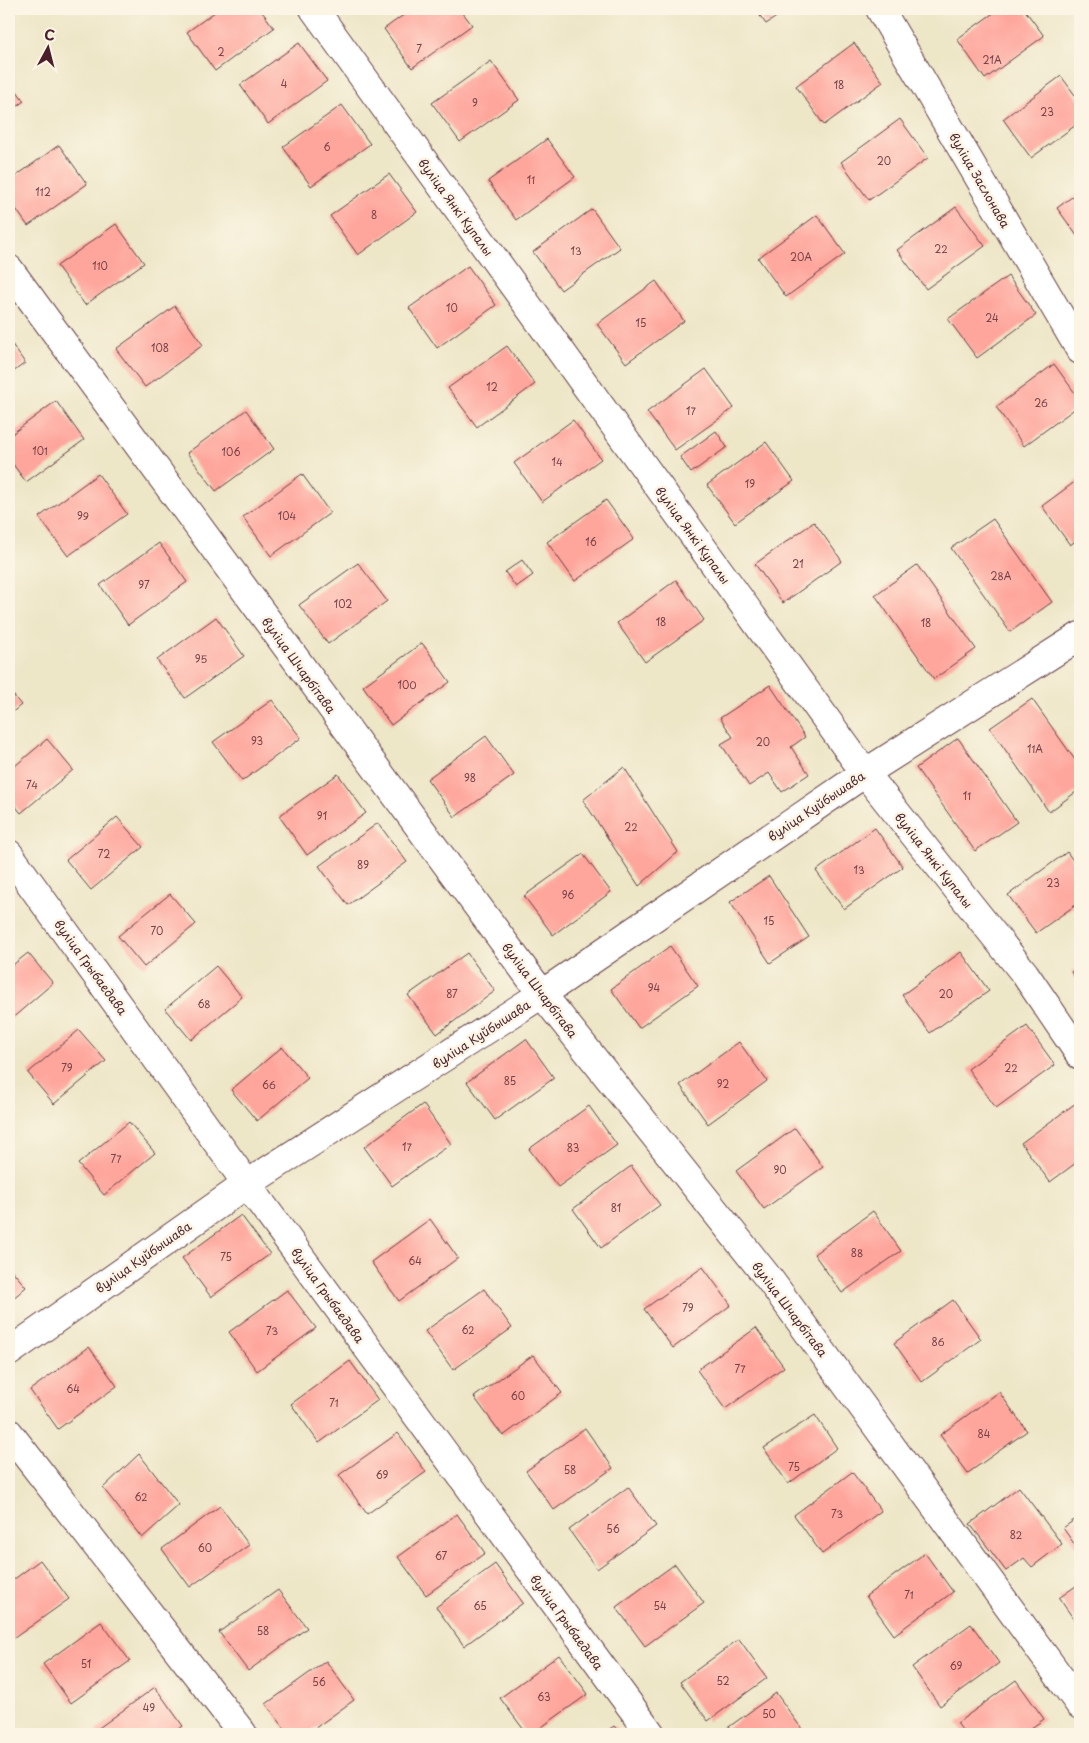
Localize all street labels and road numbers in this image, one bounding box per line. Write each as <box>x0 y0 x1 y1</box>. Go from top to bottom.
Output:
street label: вуліца Заслонава <box>945 129 1015 231</box>
street label: вуліца Янкі Купалы <box>414 154 498 260</box>
street label: вуліца Янкі Купалы <box>651 482 735 588</box>
street label: вуліца Шчарбітава <box>258 613 340 717</box>
street label: вуліца Куйбышава <box>764 767 868 845</box>
street label: вуліца Янкі Купалы <box>891 808 977 912</box>
street label: вуліца Грыбаедава <box>50 916 132 1019</box>
street label: вуліца Шчарбітава <box>498 939 582 1042</box>
street label: вуліца Куйбышава <box>428 995 534 1072</box>
street label: вуліца Куйбышава <box>91 1217 195 1297</box>
street label: вуліца Грыбаедава <box>287 1244 369 1347</box>
street label: вуліца Шчарбітава <box>748 1258 832 1361</box>
street label: вуліца Грыбаедава <box>526 1571 608 1674</box>

